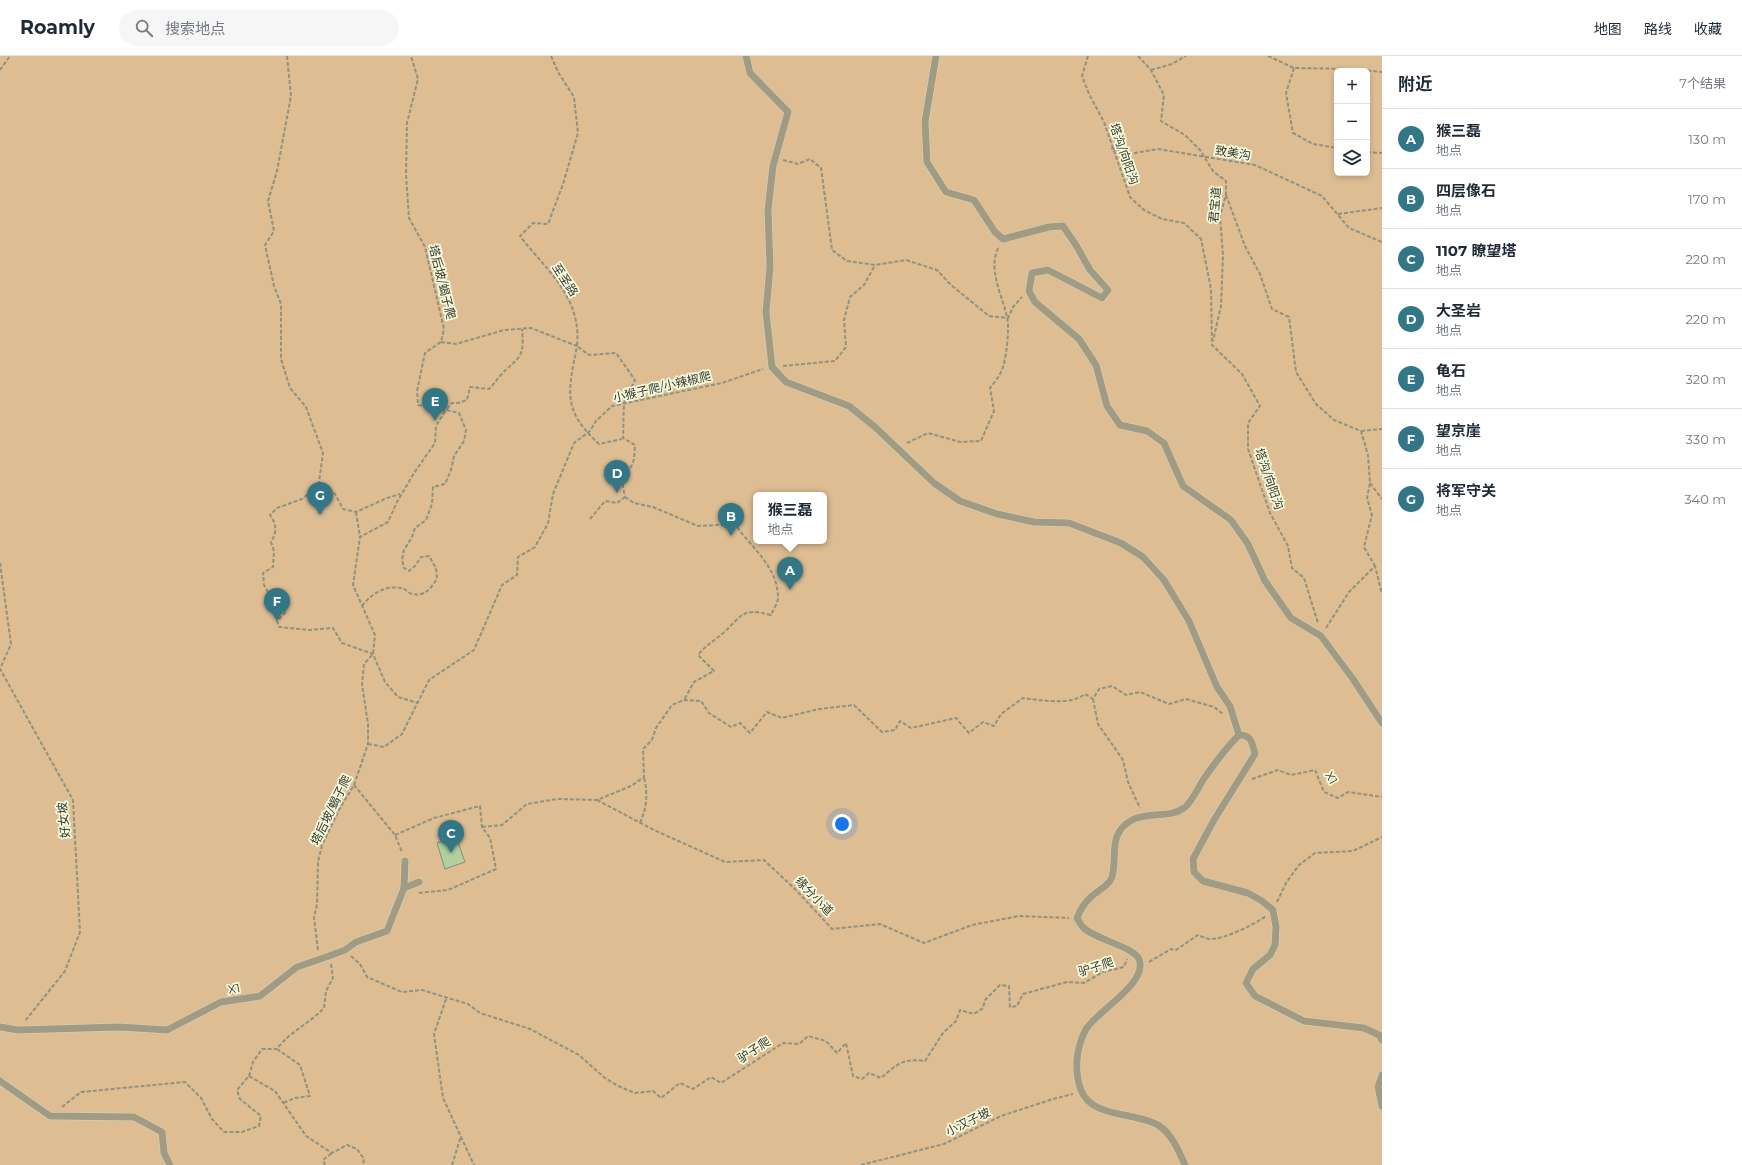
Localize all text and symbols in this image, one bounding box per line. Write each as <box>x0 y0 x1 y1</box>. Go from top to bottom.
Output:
search box <box>119 10 399 46</box>
text: Roamly <box>20 16 95 39</box>
icon: search <box>133 17 155 39</box>
text: 搜索地点 <box>165 19 225 38</box>
text: 地图 <box>1594 20 1622 38</box>
text: 路线 <box>1644 20 1672 38</box>
text: 收藏 <box>1694 20 1722 38</box>
map controls <box>1334 68 1370 176</box>
button: + <box>1334 68 1370 104</box>
text: 附近 <box>1398 74 1432 94</box>
text: 7个结果 <box>1679 75 1726 91</box>
button: − <box>1334 104 1370 140</box>
street label: 塔沟/向阳沟 <box>1107 121 1142 187</box>
text: 猴三磊 <box>1436 121 1481 140</box>
text: A <box>1406 131 1416 147</box>
text: 130 m <box>1688 131 1726 147</box>
button: layers <box>1334 140 1370 176</box>
street label: 致美沟 <box>1214 142 1252 163</box>
text: 地点 <box>1436 142 1462 158</box>
text: 四层像石 <box>1436 181 1496 200</box>
street label: 君宝道 <box>1205 186 1224 224</box>
text: B <box>1406 191 1416 207</box>
text: 170 m <box>1688 191 1726 207</box>
text: 地点 <box>1436 202 1462 218</box>
text: 1107 瞭望塔 <box>1436 241 1516 260</box>
street label: 塔后坡/蝎子爬 <box>426 243 459 321</box>
text: C <box>1406 251 1416 267</box>
text: 220 m <box>1685 251 1726 267</box>
street label: 至圣路 <box>549 261 582 299</box>
text: 地点 <box>1436 262 1462 278</box>
text: 大圣岩 <box>1436 301 1481 320</box>
text: D <box>1406 311 1416 327</box>
text: 220 m <box>1685 311 1726 327</box>
text: 地点 <box>1436 322 1462 338</box>
text: 龟石 <box>1436 361 1466 380</box>
street label: 小猴子爬/小辣椒爬 <box>611 368 712 405</box>
text: E <box>1407 371 1415 387</box>
text: 320 m <box>1686 371 1726 387</box>
text: 地点 <box>1436 382 1462 398</box>
pin: E <box>422 388 448 421</box>
text: 望京崖 <box>1436 421 1481 440</box>
text: F <box>1407 431 1415 447</box>
text: 330 m <box>1686 431 1726 447</box>
text: 地点 <box>1436 442 1462 458</box>
street label: 塔沟/向阳沟 <box>1252 446 1287 512</box>
pin: D <box>604 460 630 493</box>
text: 将军守关 <box>1436 481 1496 500</box>
pin: G <box>307 482 333 515</box>
text: G <box>1406 491 1416 507</box>
text: 340 m <box>1684 491 1726 507</box>
popup <box>753 492 827 544</box>
text: 猴三磊 <box>767 500 813 519</box>
text: 地点 <box>1436 502 1462 518</box>
pin: B <box>718 503 744 536</box>
text: 地点 <box>767 521 794 537</box>
pin: A <box>777 557 803 590</box>
pin: F <box>264 588 290 621</box>
street label: X1 <box>1322 769 1341 787</box>
street label: 塔后坡/蝎子爬 <box>307 772 354 847</box>
street label: 好女坡 <box>54 801 73 839</box>
your location <box>832 814 852 834</box>
pin: C <box>438 820 464 853</box>
street label: 缘分小道 <box>792 873 836 918</box>
street label: 驴子爬 <box>1076 954 1115 979</box>
street label: X1 <box>227 980 241 997</box>
street label: 驴子爬 <box>735 1033 773 1066</box>
street label: 小汉子坡 <box>943 1104 993 1139</box>

